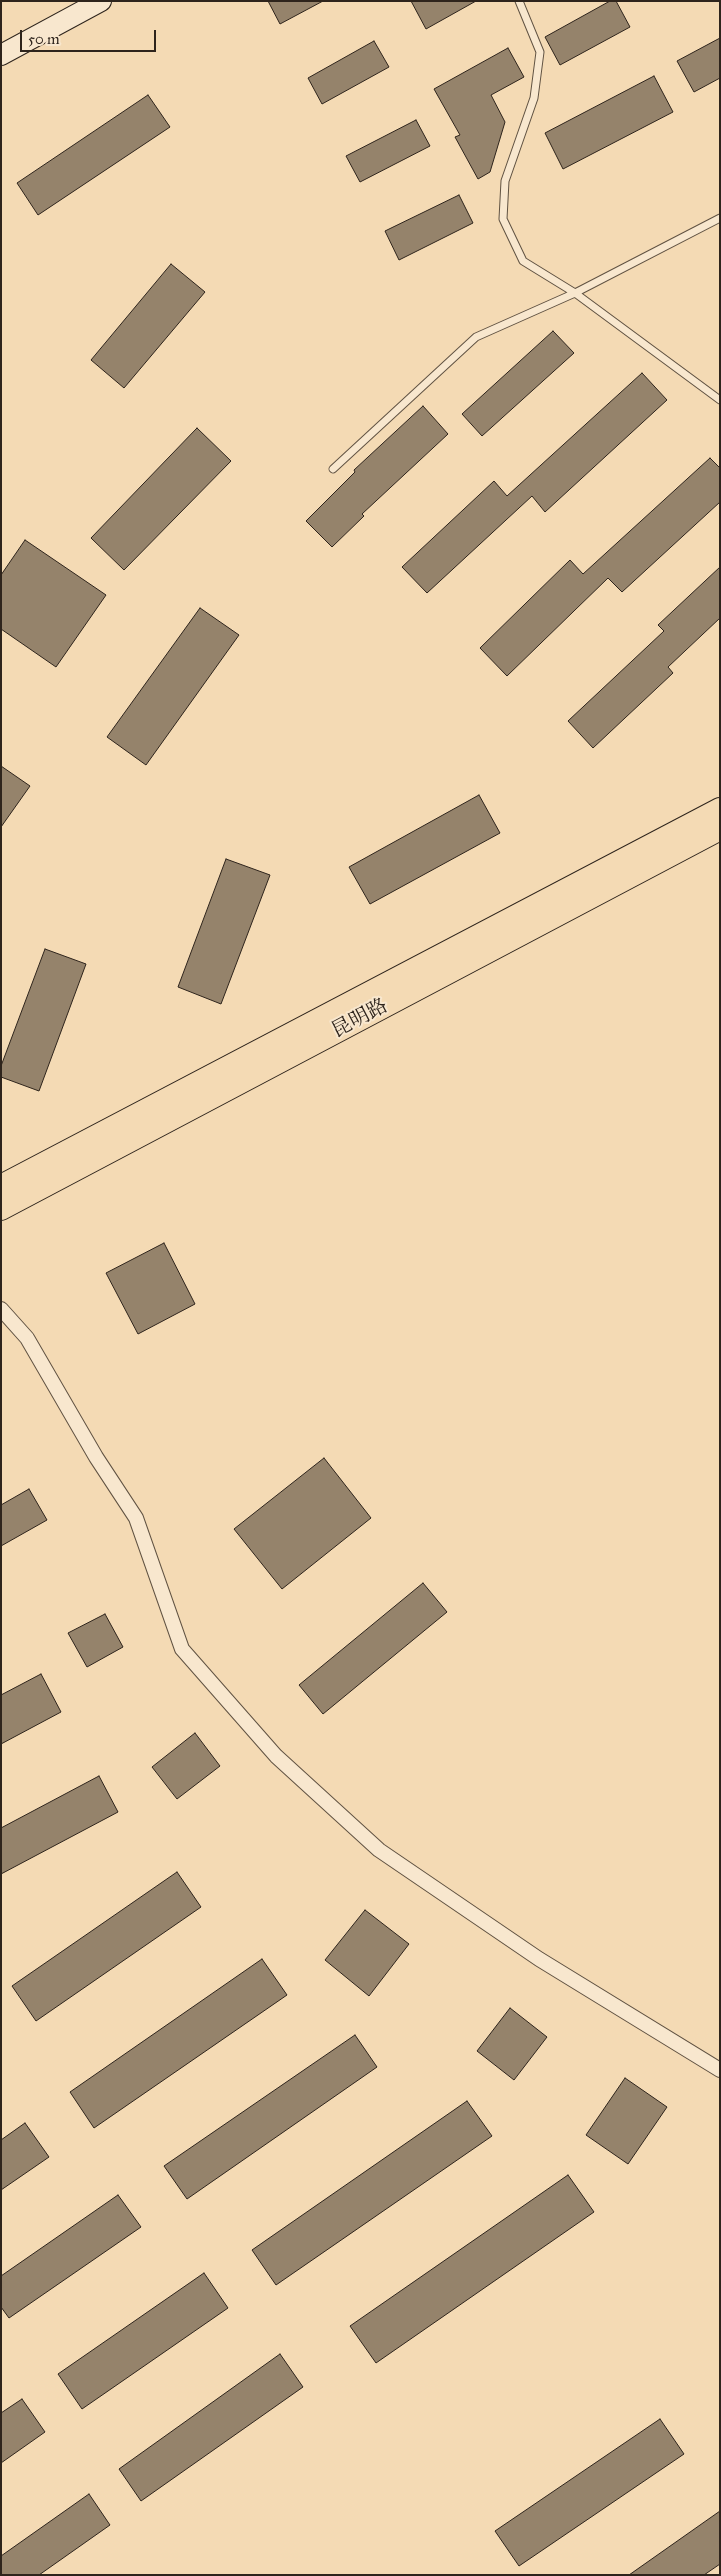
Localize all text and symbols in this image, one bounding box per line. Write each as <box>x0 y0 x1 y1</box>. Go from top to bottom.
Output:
scale bar <box>22 20 159 52</box>
text: 50 m <box>28 30 60 48</box>
street label: 昆明路 <box>328 994 392 1044</box>

